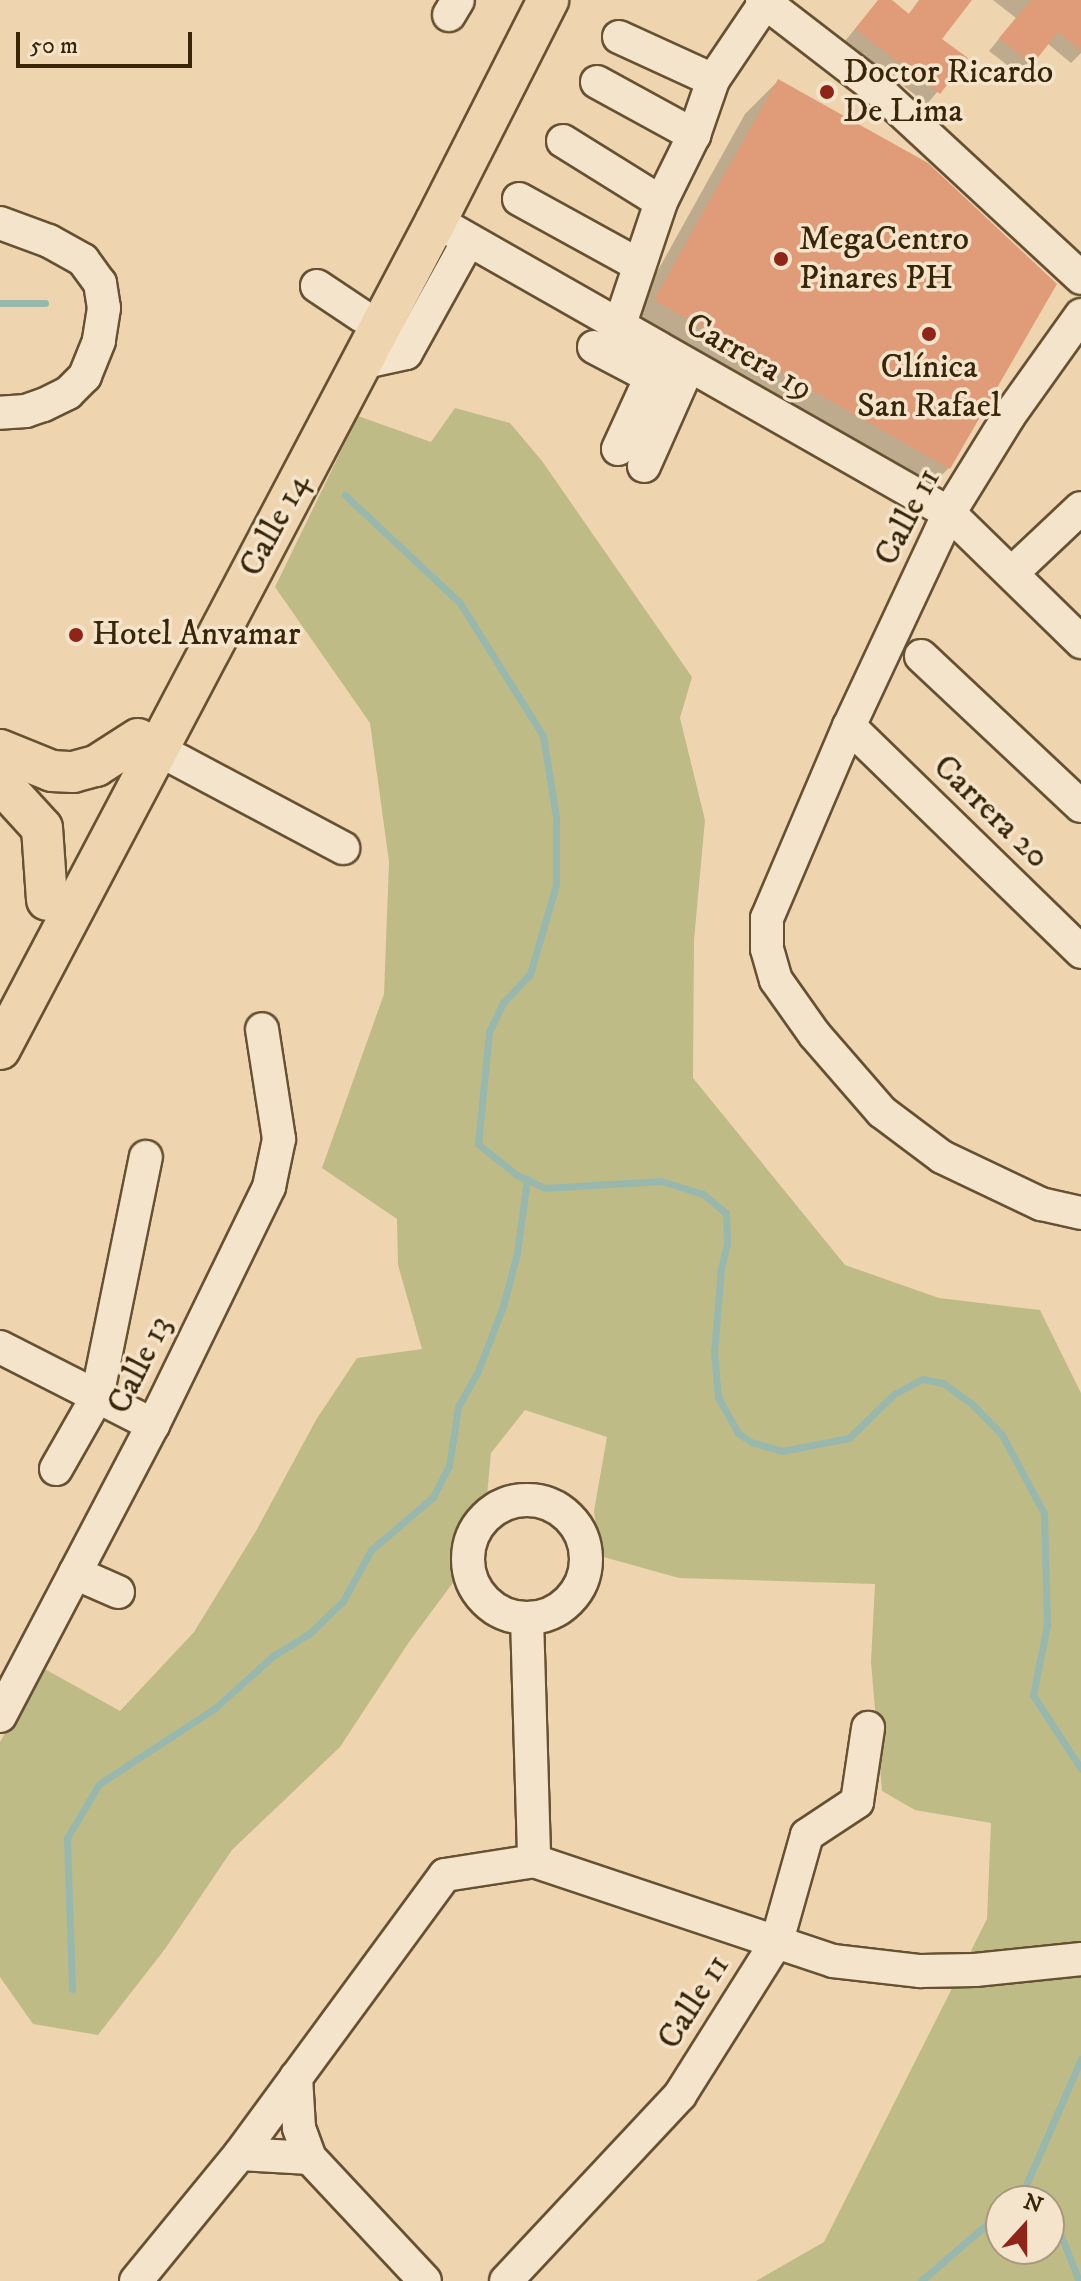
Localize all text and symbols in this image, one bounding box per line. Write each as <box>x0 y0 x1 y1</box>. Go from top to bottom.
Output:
scale bar <box>20 16 196 66</box>
text: 50 m <box>30 31 78 61</box>
place label: Doctor Ricardo De Lima <box>843 52 1053 132</box>
marker: Doctor Ricardo De Lima <box>818 83 836 101</box>
place label: MegaCentro Pinares PH <box>799 219 969 298</box>
marker: MegaCentro Pinares PH <box>770 248 792 270</box>
street label: Carrera 19 <box>678 304 820 410</box>
marker: Clínica San Rafael <box>920 325 938 343</box>
place label: Clínica San Rafael <box>857 347 1001 426</box>
street label: Calle 11 <box>866 462 950 572</box>
street label: Calle 14 <box>231 467 319 583</box>
place label: Hotel Anvamar <box>92 615 300 655</box>
marker: Hotel Anvamar <box>67 626 85 644</box>
street label: Carrera 20 <box>924 747 1058 877</box>
street label: Calle 13 <box>99 1309 181 1421</box>
street label: Calle 11 <box>649 1947 739 2057</box>
north arrow <box>985 2185 1065 2265</box>
text: N <box>1020 2188 1046 2220</box>

